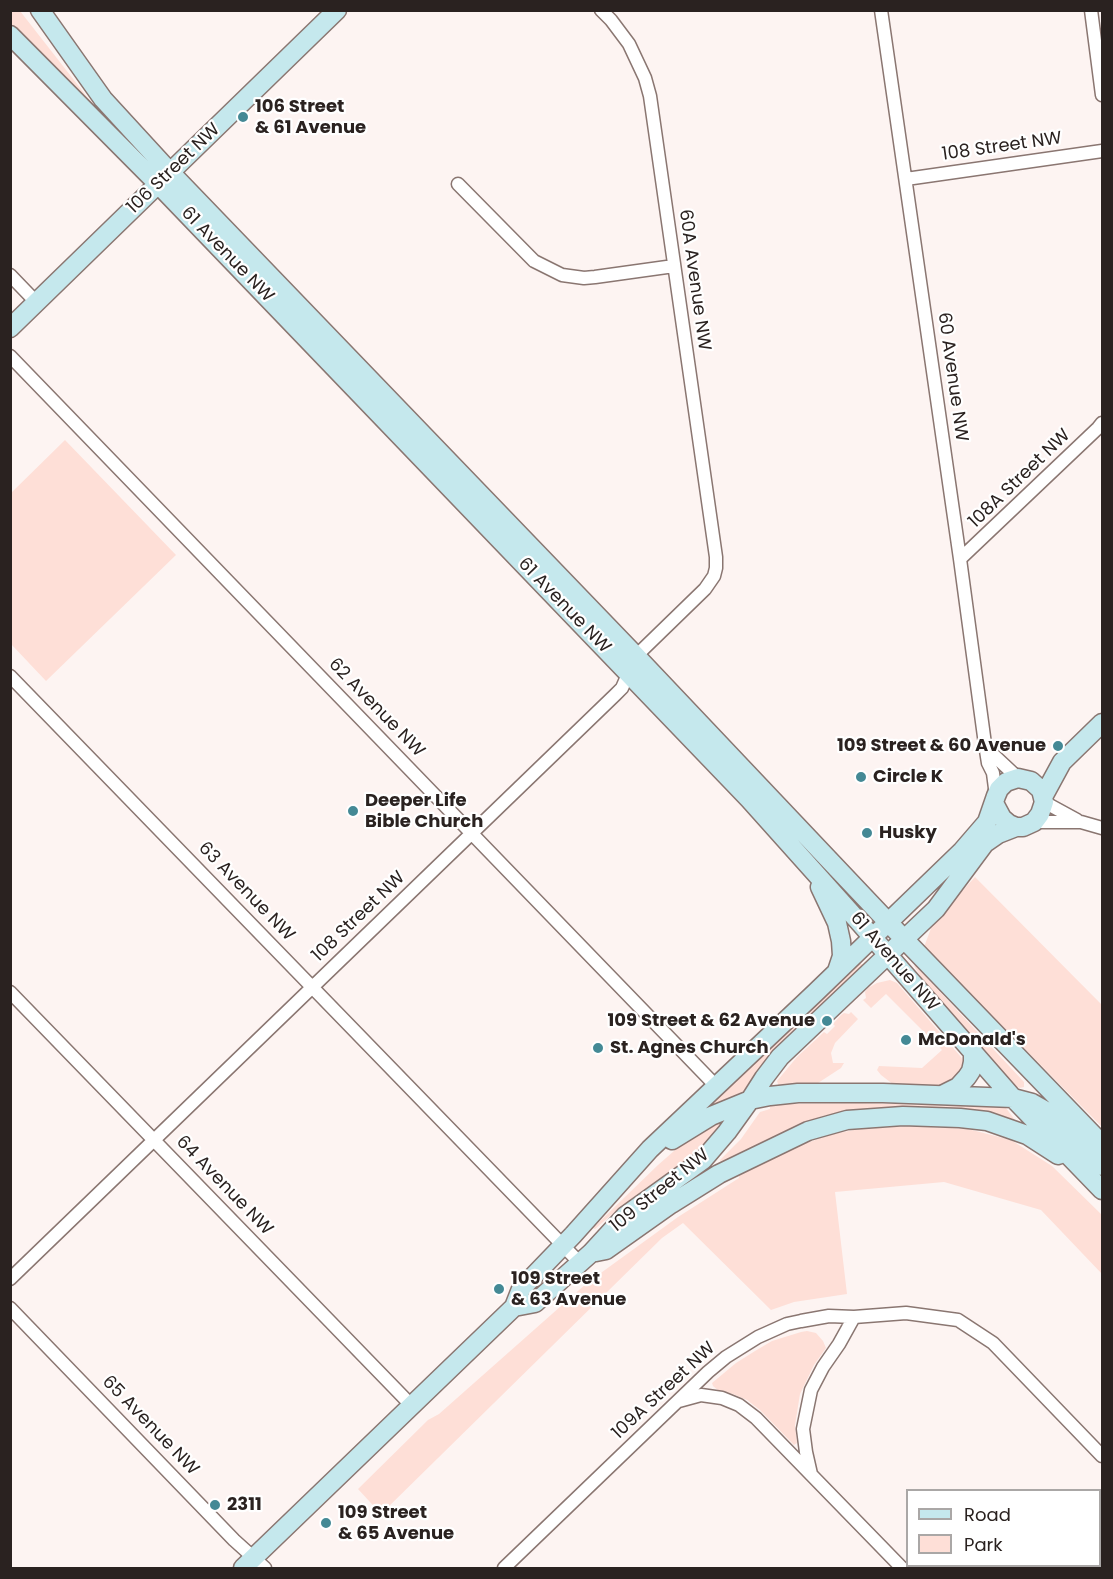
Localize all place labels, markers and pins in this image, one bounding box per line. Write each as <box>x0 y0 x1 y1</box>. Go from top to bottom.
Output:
place label: 106 Street & 61 Avenue <box>255 96 366 138</box>
marker: 106 Street & 61 Avenue <box>236 110 250 124</box>
place label: 109 Street & 60 Avenue <box>837 735 1046 757</box>
marker: 109 Street & 60 Avenue <box>1051 739 1065 753</box>
place label: Circle K <box>873 766 943 788</box>
marker: Circle K <box>854 770 868 784</box>
place label: Deeper Life Bible Church <box>365 790 483 832</box>
marker: Deeper Life Bible Church <box>346 804 360 818</box>
place label: Husky <box>879 822 937 844</box>
marker: Husky <box>860 826 874 840</box>
place label: 109 Street & 62 Avenue <box>608 1010 815 1032</box>
marker: 109 Street & 62 Avenue <box>820 1014 834 1028</box>
place label: McDonald's <box>918 1029 1026 1051</box>
marker: McDonald's <box>899 1033 913 1047</box>
place label: St. Agnes Church <box>610 1037 769 1059</box>
marker: St. Agnes Church <box>591 1041 605 1055</box>
place label: 109 Street & 63 Avenue <box>511 1268 626 1310</box>
marker: 109 Street & 63 Avenue <box>492 1282 506 1296</box>
place label: 2311 <box>227 1494 262 1516</box>
marker: 2311 <box>208 1498 222 1512</box>
place label: 109 Street & 65 Avenue <box>338 1502 454 1544</box>
marker: 109 Street & 65 Avenue <box>319 1516 333 1530</box>

